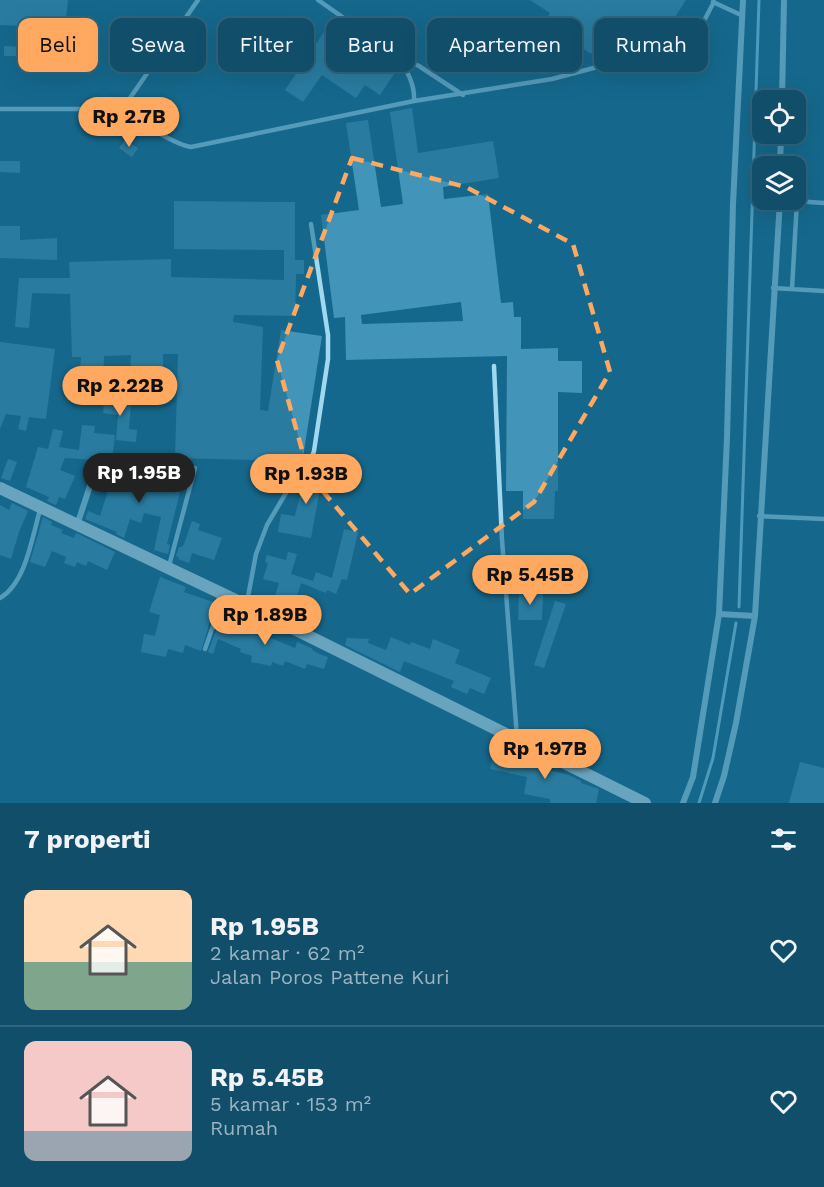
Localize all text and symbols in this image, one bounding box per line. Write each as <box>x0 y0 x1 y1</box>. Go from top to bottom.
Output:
chip: Beli <box>18 18 98 72</box>
chip: Sewa <box>110 18 206 72</box>
chip: Filter <box>218 18 314 72</box>
chip: Baru <box>326 18 415 72</box>
chip: Apartemen <box>427 18 582 72</box>
chip: Rumah <box>594 18 708 72</box>
map controls <box>752 90 806 210</box>
button: locate <box>752 90 806 144</box>
pin: Rp 2.7B <box>74 97 184 148</box>
text: Rp 2.7B <box>92 104 166 128</box>
button: layers <box>752 156 806 210</box>
pin: Rp 2.22B <box>58 366 182 417</box>
text: Rp 2.22B <box>76 373 164 397</box>
pin: Rp 1.95B <box>77 453 201 504</box>
pin: Rp 1.93B <box>244 454 368 505</box>
text: Rp 1.95B <box>97 460 181 484</box>
text: Rp 1.93B <box>264 461 348 485</box>
pin: Rp 5.45B <box>468 555 592 606</box>
text: Rp 5.45B <box>486 562 574 586</box>
pin: Rp 1.89B <box>203 595 327 646</box>
text: Rp 1.89B <box>223 602 307 626</box>
pin: Rp 1.97B <box>483 729 607 780</box>
text: Rp 1.97B <box>503 736 587 760</box>
icon: filters <box>767 823 800 856</box>
text: 7 properti <box>24 824 151 854</box>
text: Rp 1.95B <box>210 911 319 941</box>
icon: home <box>72 914 144 986</box>
icon: heart <box>767 934 800 967</box>
text: 2 kamar · 62 m² <box>210 941 364 965</box>
text: Jalan Poros Pattene Kuri <box>210 965 449 989</box>
text: Rp 5.45B <box>210 1062 324 1092</box>
icon: home <box>72 1065 144 1137</box>
icon: heart <box>767 1085 800 1118</box>
text: 5 kamar · 153 m² <box>210 1092 371 1116</box>
text: Rumah <box>210 1116 278 1140</box>

